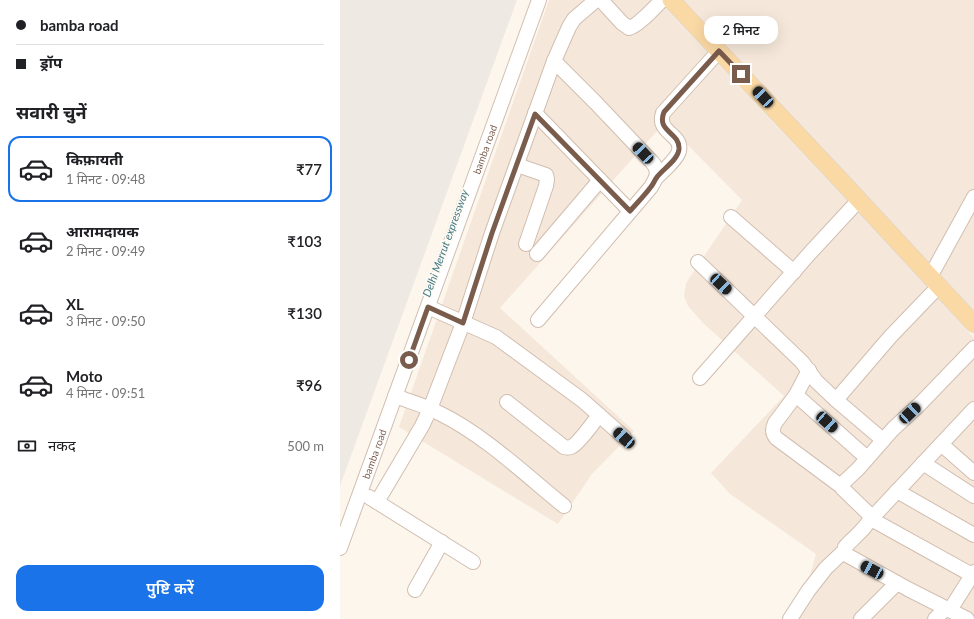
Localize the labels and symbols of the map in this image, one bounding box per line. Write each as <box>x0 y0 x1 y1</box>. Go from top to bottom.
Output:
callout: 2 मिनट <box>704 16 778 44</box>
route end <box>732 65 750 83</box>
car <box>750 84 776 110</box>
street label: bamba road <box>470 123 499 176</box>
car <box>630 140 656 166</box>
water label: Delhi Merrut expressway <box>420 187 471 298</box>
car <box>708 271 734 297</box>
route start <box>400 351 418 369</box>
car <box>897 400 923 426</box>
car <box>814 410 840 434</box>
car <box>611 426 637 450</box>
street label: bamba road <box>360 428 389 480</box>
car <box>859 559 885 581</box>

